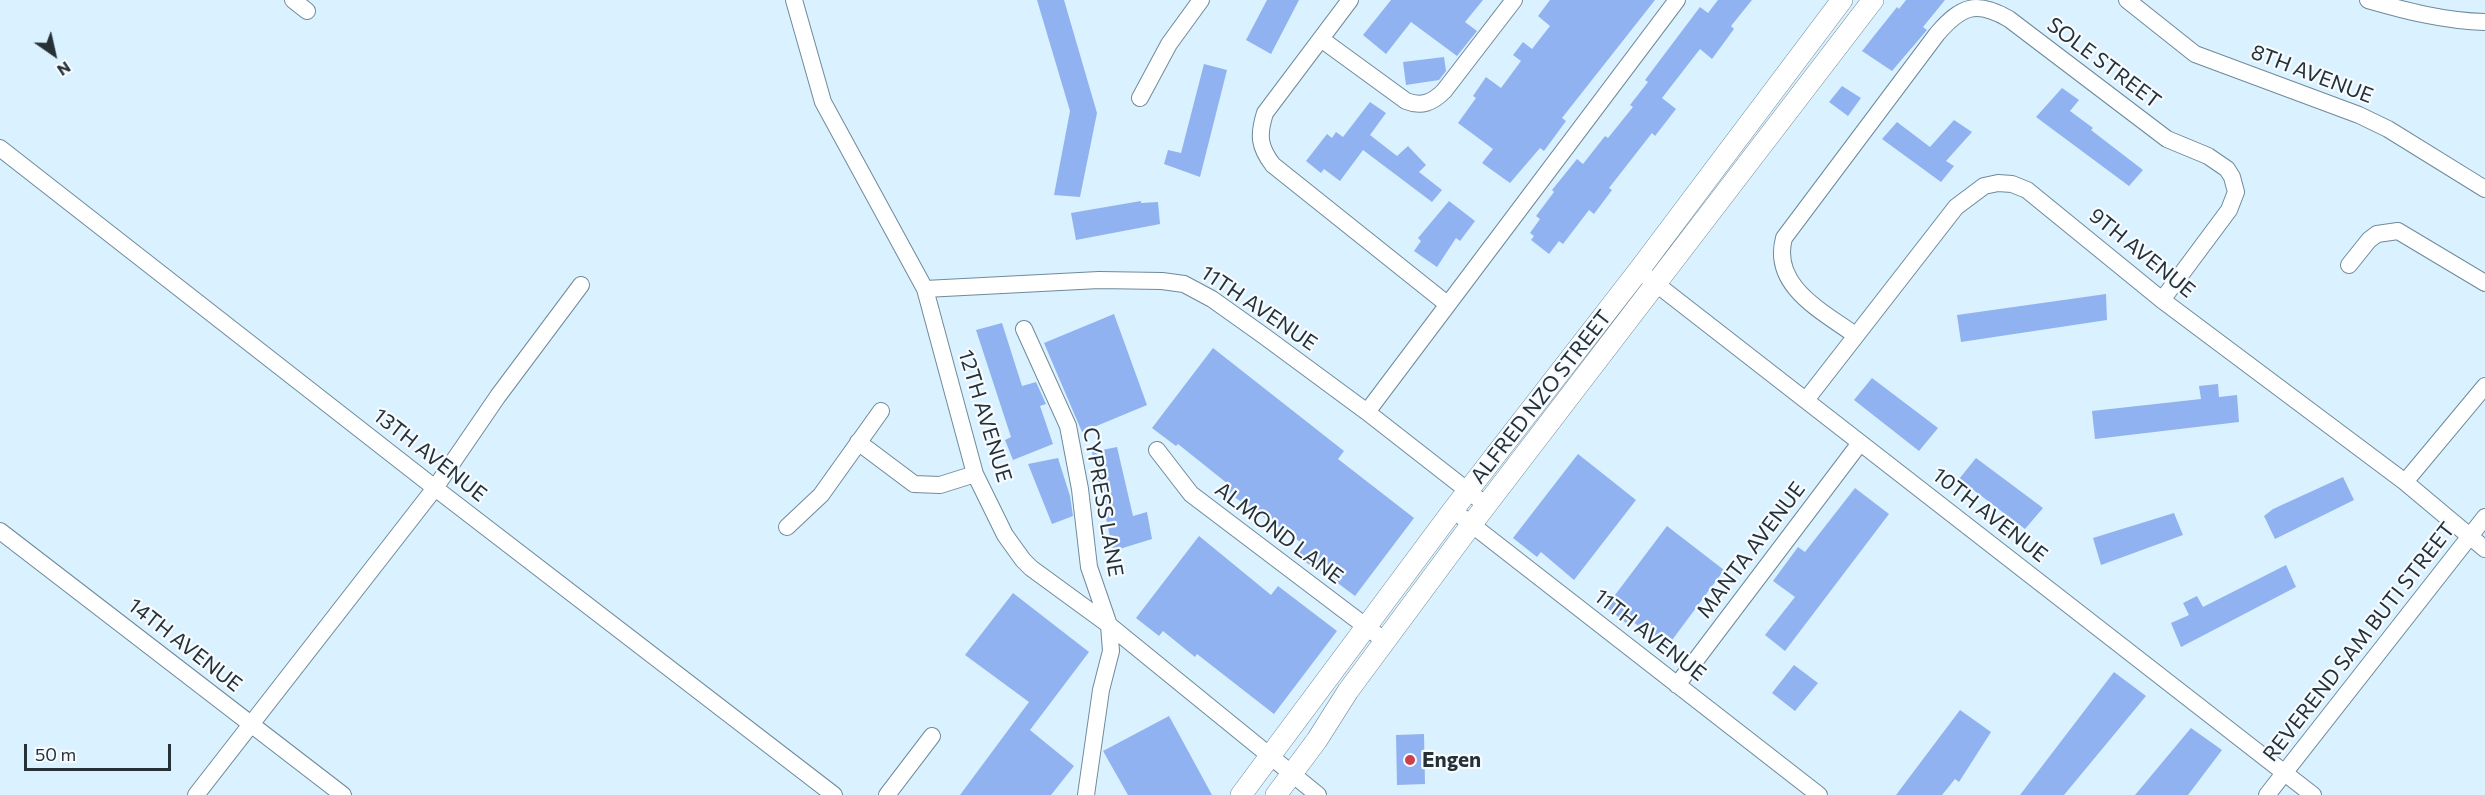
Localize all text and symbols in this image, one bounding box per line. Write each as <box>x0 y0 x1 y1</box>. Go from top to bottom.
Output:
street label: SOLE STREET <box>2042 12 2166 114</box>
north arrow <box>24 24 84 84</box>
street label: 8TH AVENUE <box>2247 39 2377 109</box>
text: N <box>54 58 75 81</box>
street label: 9TH AVENUE <box>2084 203 2200 303</box>
street label: 11TH AVENUE <box>1196 260 1322 356</box>
street label: ALFRED NZO STREET <box>1465 305 1617 489</box>
street label: 12TH AVENUE <box>953 347 1017 485</box>
street label: 13TH AVENUE <box>368 403 492 507</box>
street label: CYPRESS LANE <box>1077 425 1129 579</box>
street label: 10TH AVENUE <box>1928 462 2052 568</box>
street label: ALMOND LANE <box>1210 477 1348 589</box>
street label: MANTA AVENUE <box>1692 477 1810 623</box>
street label: REVEREND SAM BUTI STREET <box>2258 517 2460 767</box>
street label: 11TH AVENUE <box>1589 584 1711 686</box>
street label: 14TH AVENUE <box>123 593 247 697</box>
scale bar <box>27 732 174 770</box>
text: 50 m <box>35 743 76 765</box>
place label: Engen <box>1422 747 1481 773</box>
marker: Engen <box>1403 753 1417 767</box>

